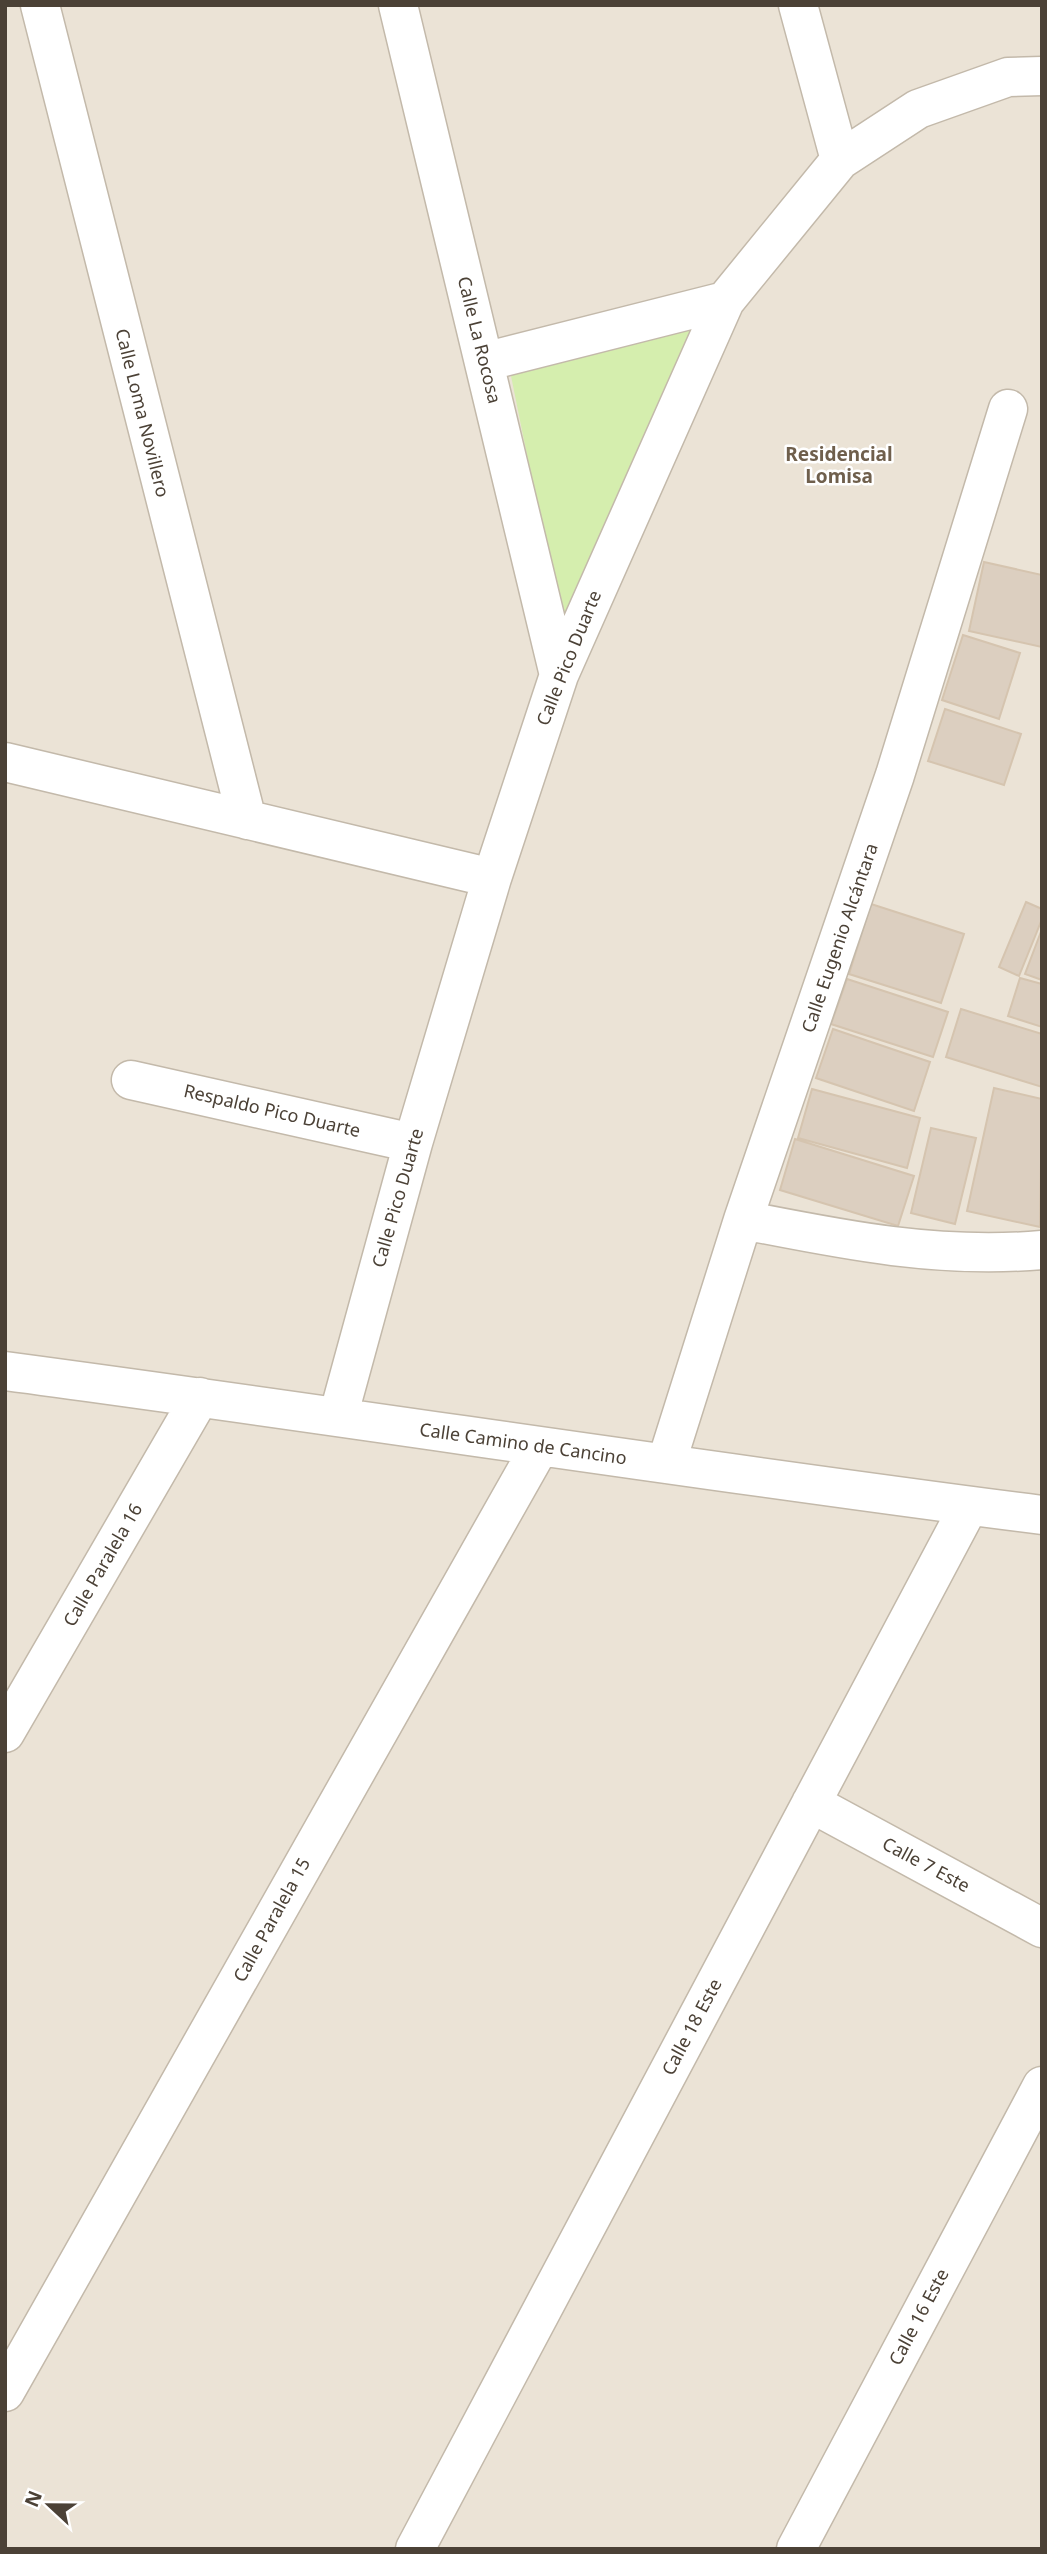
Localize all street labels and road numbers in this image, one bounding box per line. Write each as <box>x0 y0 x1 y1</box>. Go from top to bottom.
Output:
street label: Calle La Rocosa <box>453 274 507 406</box>
street label: Calle Loma Novillero <box>110 326 176 500</box>
street label: Calle Pico Duarte <box>530 586 606 729</box>
street label: Calle Eugenio Alcántara <box>795 840 883 1036</box>
street label: Respaldo Pico Duarte <box>182 1078 363 1142</box>
street label: Calle Pico Duarte <box>366 1125 428 1270</box>
street label: Calle Camino de Cancino <box>418 1417 628 1469</box>
street label: Calle Paralela 16 <box>57 1498 147 1631</box>
street label: Calle 7 Este <box>879 1831 974 1897</box>
street label: Calle Paralela 15 <box>227 1853 315 1986</box>
street label: Calle 18 Este <box>656 1974 727 2079</box>
street label: Calle 16 Este <box>883 2264 954 2369</box>

